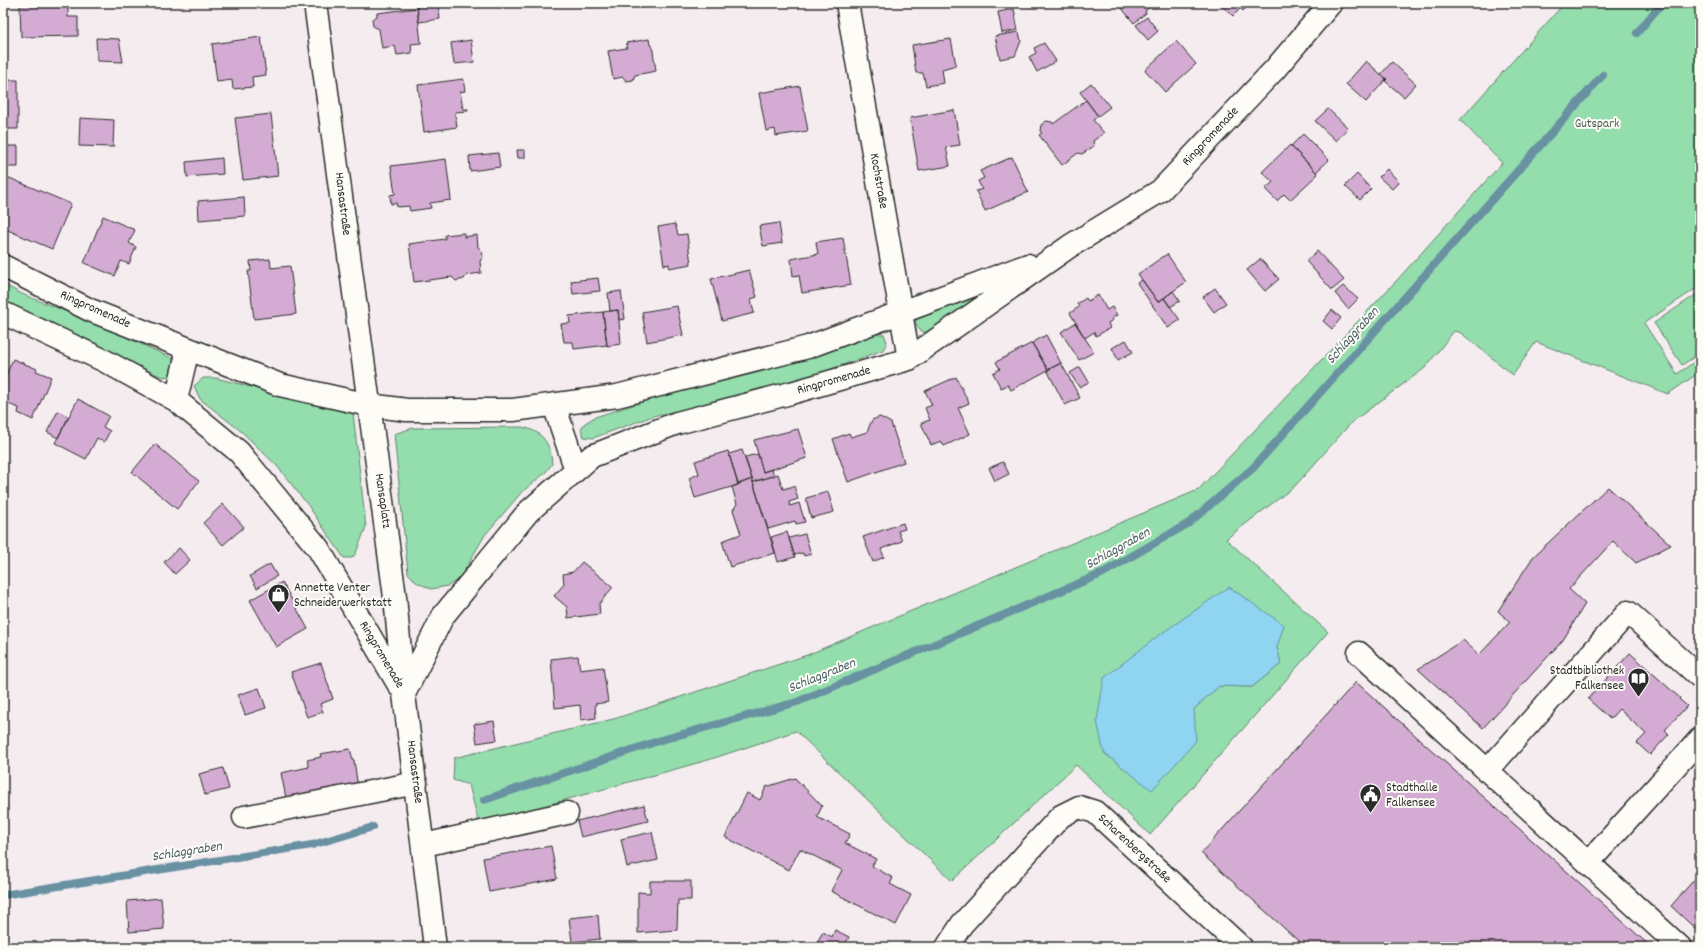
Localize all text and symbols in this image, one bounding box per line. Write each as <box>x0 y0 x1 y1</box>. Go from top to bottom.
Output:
street label: Ringpromenade <box>1178 103 1244 171</box>
park label: Gutspark <box>1575 115 1619 134</box>
street label: Kochstraße <box>864 152 892 211</box>
street label: Hansastraße <box>329 171 355 237</box>
street label: Ringpromenade <box>57 286 134 334</box>
water label: Schlaggraben <box>1322 303 1384 369</box>
street label: Ringpromenade <box>795 361 873 401</box>
street label: Hansaplatz <box>369 472 395 530</box>
water label: Schlaggraben <box>1082 523 1154 575</box>
place label: Annette Venter Schneiderwerkstatt <box>294 579 392 613</box>
shop icon: Annette Venter Schneiderwerkstatt <box>266 582 292 615</box>
street label: Ringpromenade <box>353 618 409 693</box>
water label: Schlaggraben <box>785 653 859 699</box>
place label: Stadtbibliothek Falkensee <box>1550 662 1624 696</box>
library icon: Stadtbibliothek Falkensee <box>1626 665 1652 698</box>
street label: Hansastraße <box>401 739 427 805</box>
place label: Stadthalle Falkensee <box>1386 779 1438 813</box>
public building icon: Stadthalle Falkensee <box>1357 782 1383 815</box>
street label: Scharenbergstraße <box>1093 810 1175 888</box>
water label: Schlaggraben <box>150 837 224 867</box>

